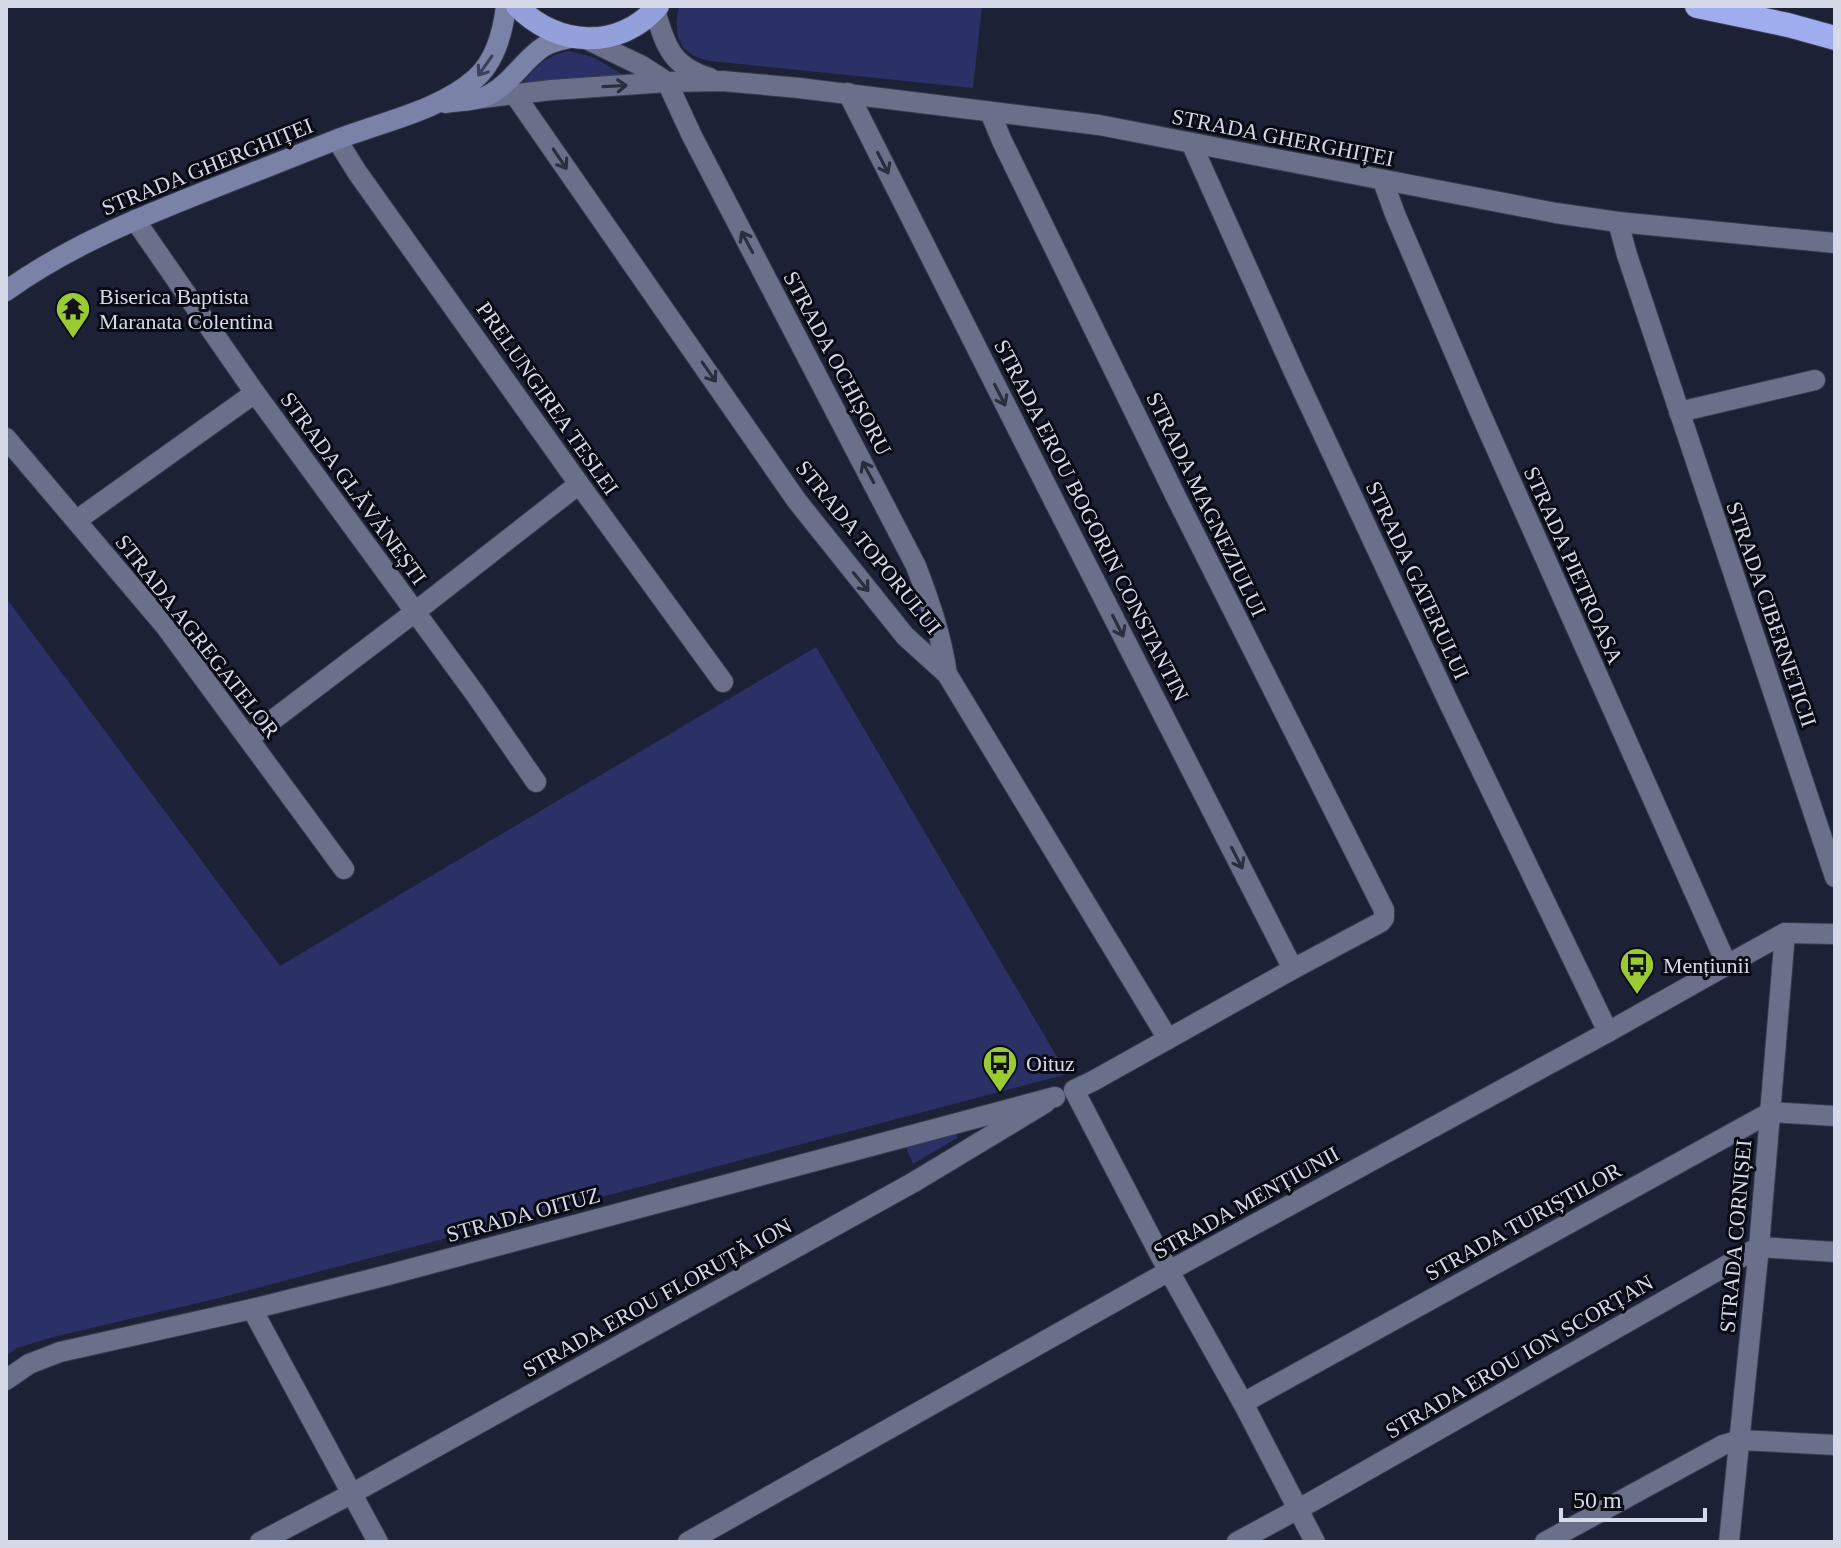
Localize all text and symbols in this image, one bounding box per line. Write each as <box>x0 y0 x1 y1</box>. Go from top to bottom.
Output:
one-way arrow <box>477 55 494 76</box>
one-way arrow <box>601 78 628 93</box>
street label: STRADA GHERGHIȚEI <box>1170 104 1396 171</box>
street label: STRADA GHERGHIȚEI <box>98 113 316 220</box>
one-way arrow <box>551 147 568 169</box>
one-way arrow <box>876 150 891 174</box>
one-way arrow <box>738 231 754 255</box>
street label: STRADA OCHIȘORU <box>778 267 897 460</box>
place label: Biserica Baptista Maranata Colentina <box>99 284 273 334</box>
temple icon: Biserica Baptista Maranata Colentina <box>54 290 92 340</box>
street label: PRELUNGIREA TESLEI <box>471 297 624 500</box>
street label: STRADA EROU BOGORIN CONSTANTIN <box>989 335 1194 705</box>
one-way arrow <box>701 360 717 382</box>
one-way arrow <box>993 382 1009 406</box>
street label: STRADA GLĂVĂNEȘTI <box>275 387 432 589</box>
street label: STRADA MAGNEZIULUI <box>1141 388 1272 620</box>
street label: STRADA TOPORULUI <box>791 455 946 639</box>
one-way arrow <box>859 461 875 485</box>
street label: STRADA PIETROASA <box>1519 463 1628 668</box>
street label: STRADA GATERULUI <box>1361 477 1474 683</box>
street label: STRADA CIBERNETICII <box>1721 498 1822 730</box>
street label: STRADA AGREGATELOR <box>110 530 285 743</box>
one-way arrow <box>853 571 870 592</box>
one-way arrow <box>1111 614 1127 638</box>
one-way arrow <box>1230 845 1245 869</box>
bus stop icon: Mențiunii <box>1618 946 1656 996</box>
place label: Mențiunii <box>1663 953 1750 978</box>
bus stop icon: Oituz <box>981 1044 1019 1094</box>
place label: Oituz <box>1026 1051 1075 1076</box>
street label: STRADA CORNIȘEI <box>1715 1138 1756 1334</box>
street label: STRADA MENȚIUNII <box>1149 1141 1343 1264</box>
street label: STRADA TURIȘTILOR <box>1421 1157 1626 1286</box>
street label: STRADA OITUZ <box>443 1182 603 1247</box>
street label: STRADA EROU FLORUȚĂ ION <box>518 1213 796 1382</box>
street label: STRADA EROU ION SCORȚAN <box>1381 1269 1658 1444</box>
scale bar <box>1561 1472 1705 1522</box>
text: 50 m <box>1573 1487 1622 1513</box>

